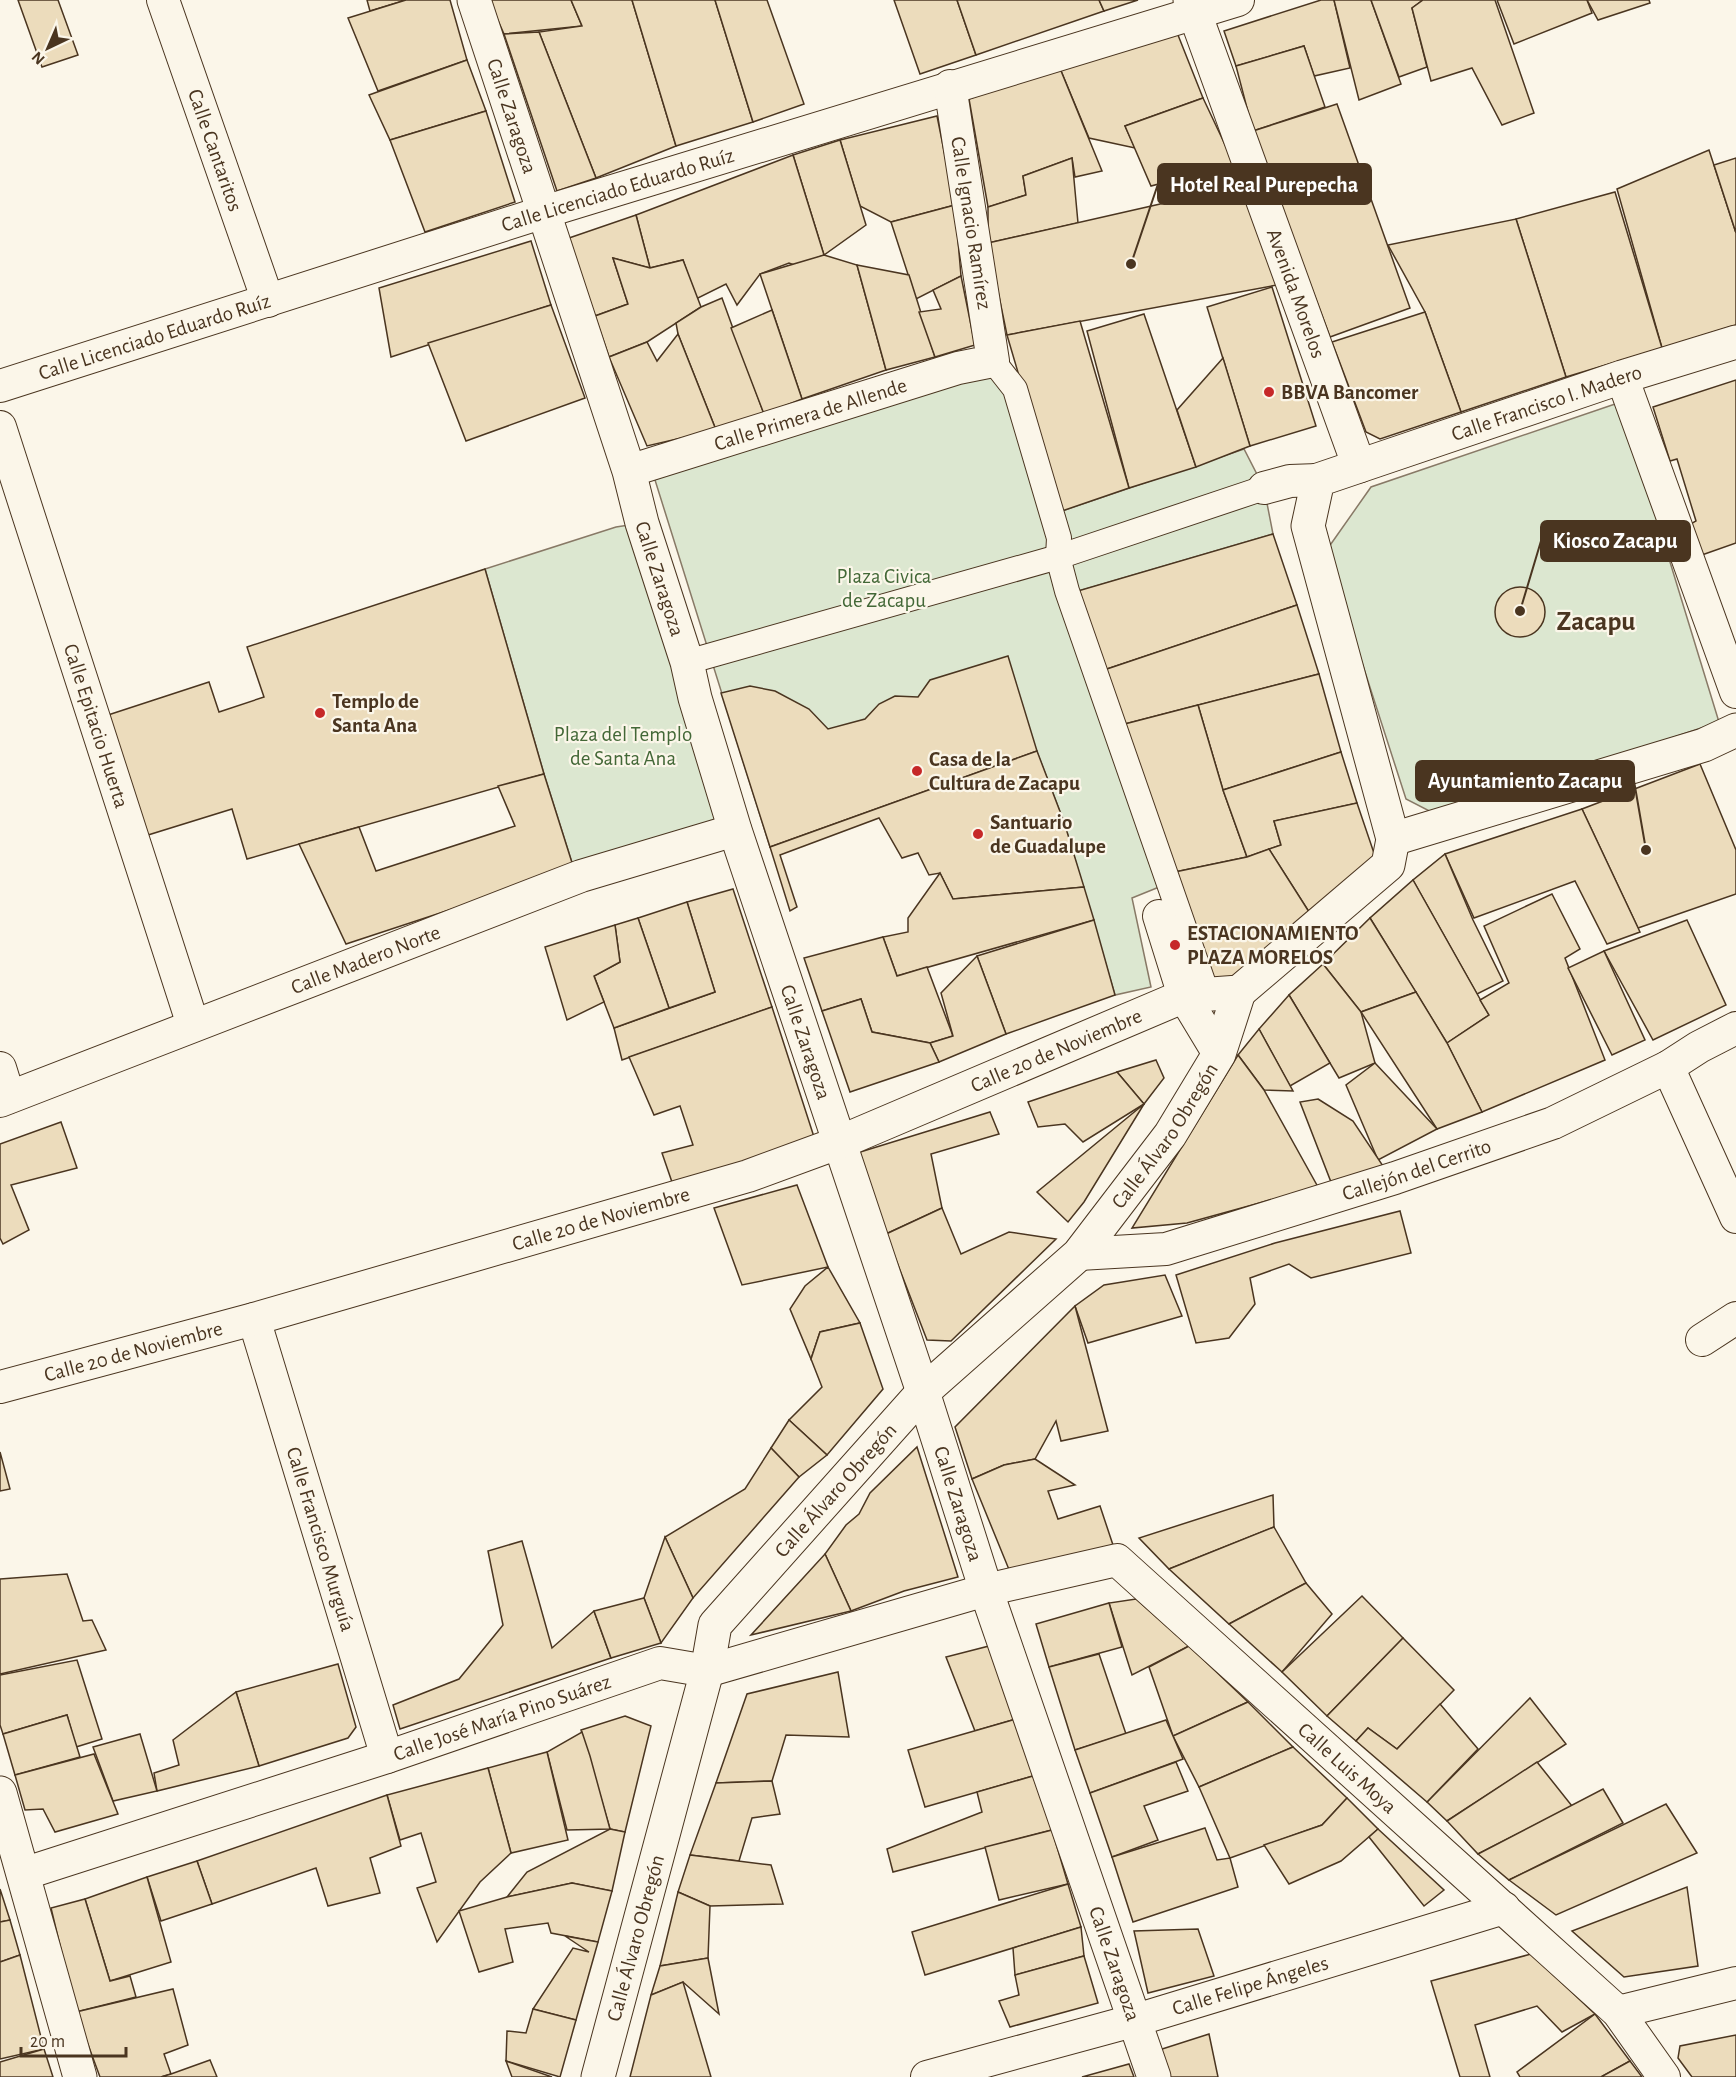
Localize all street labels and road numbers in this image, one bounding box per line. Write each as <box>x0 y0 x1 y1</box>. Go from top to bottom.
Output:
street label: Calle Zaragoza <box>483 56 541 176</box>
street label: Calle Cantaritos <box>184 86 246 214</box>
street label: Calle Ignacio Ramírez <box>947 135 995 311</box>
street label: Calle Licenciado Eduardo Ruíz <box>499 144 736 235</box>
street label: Avenida Morelos <box>1263 226 1329 361</box>
street label: Calle Licenciado Eduardo Ruíz <box>36 290 273 384</box>
street label: Calle Francisco I. Madero <box>1449 361 1644 444</box>
street label: Calle Primera de Allende <box>711 374 909 454</box>
street label: Calle Zaragoza <box>632 519 689 639</box>
street label: Calle Epitacio Huerta <box>60 641 133 811</box>
street label: Calle Madero Norte <box>288 921 443 998</box>
street label: Calle Zaragoza <box>777 982 835 1102</box>
street label: Calle 20 de Noviembre <box>967 1005 1145 1096</box>
street label: Calle Álvaro Obregón <box>1107 1059 1222 1212</box>
street label: Callejón del Cerrito <box>1340 1135 1494 1204</box>
street label: Calle 20 de Noviembre <box>510 1183 692 1254</box>
street label: Calle 20 de Noviembre <box>42 1317 225 1385</box>
street label: Calle Álvaro Obregón <box>771 1419 900 1561</box>
street label: Calle Zaragoza <box>930 1443 987 1564</box>
street label: Calle Francisco Murguía <box>283 1444 359 1634</box>
street label: Calle José María Pino Suárez <box>391 1670 613 1764</box>
street label: Calle Luis Moya <box>1294 1718 1401 1818</box>
street label: Calle Álvaro Obregón <box>603 1852 668 2023</box>
street label: Calle Zaragoza <box>1085 1904 1144 2024</box>
street label: Calle Felipe Ángeles <box>1170 1952 1331 2019</box>

